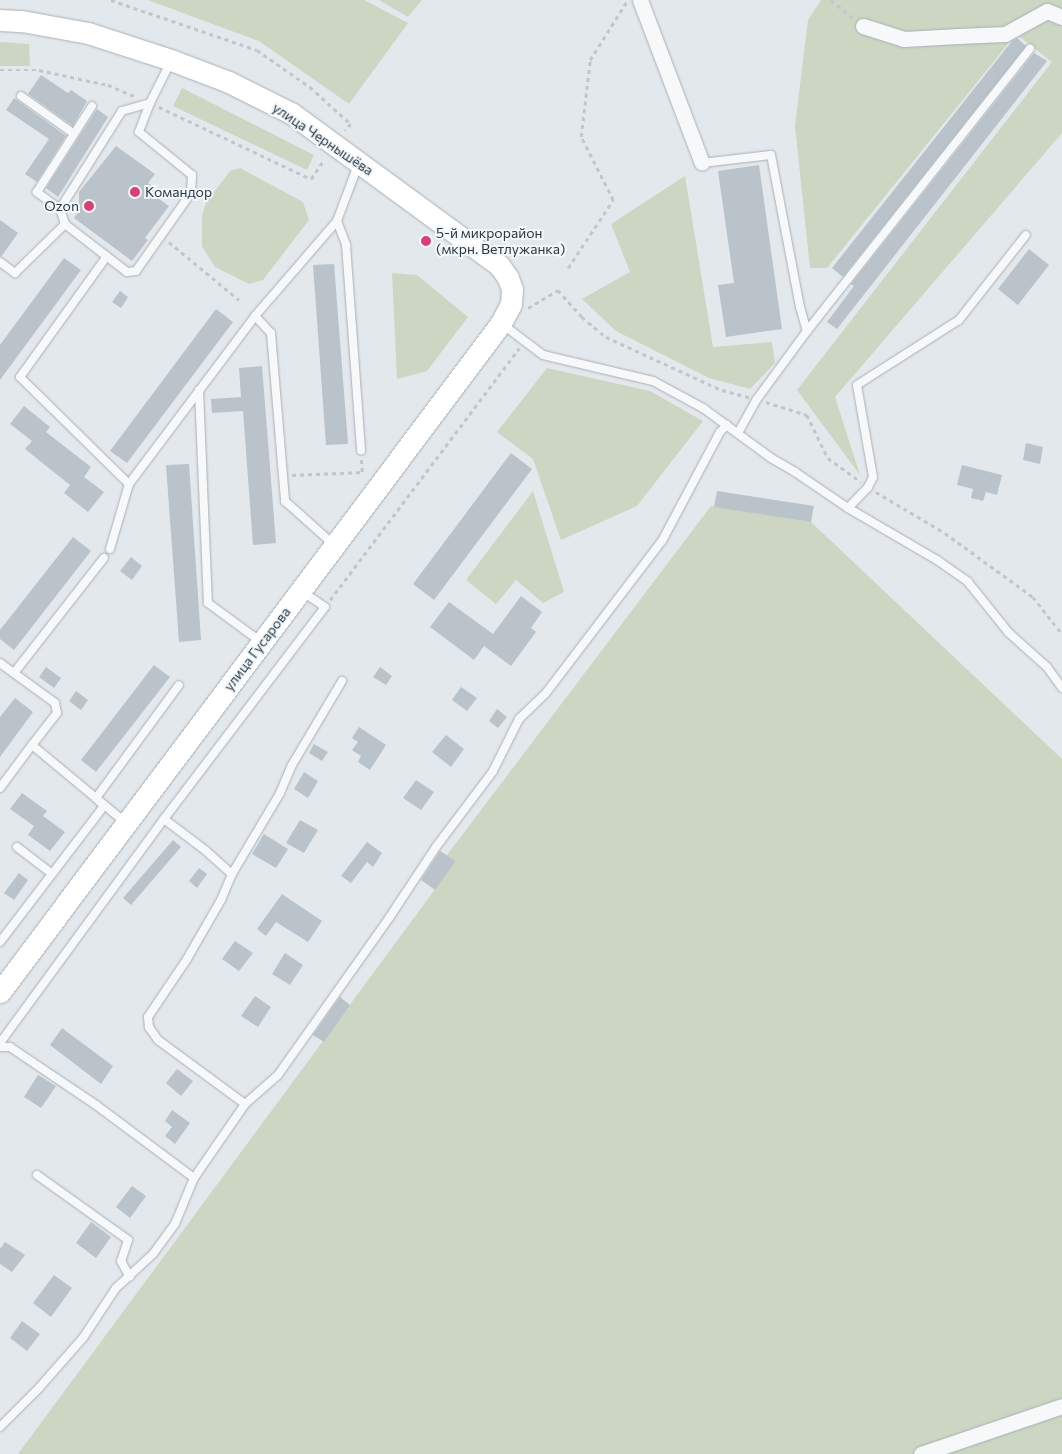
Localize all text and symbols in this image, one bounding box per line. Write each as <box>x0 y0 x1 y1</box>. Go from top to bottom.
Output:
street label: улица Чернышёва <box>269 99 377 179</box>
place label: Командор <box>145 184 212 200</box>
marker: Командор <box>129 186 141 198</box>
place label: Ozon <box>44 198 79 214</box>
marker: Ozon <box>83 200 95 212</box>
place label: 5-й микрорайон (мкрн. Ветлужанка) <box>436 225 566 258</box>
marker: 5-й микрорайон (мкрн. Ветлужанка) <box>420 235 432 247</box>
street label: улица Гусарова <box>220 604 294 694</box>

